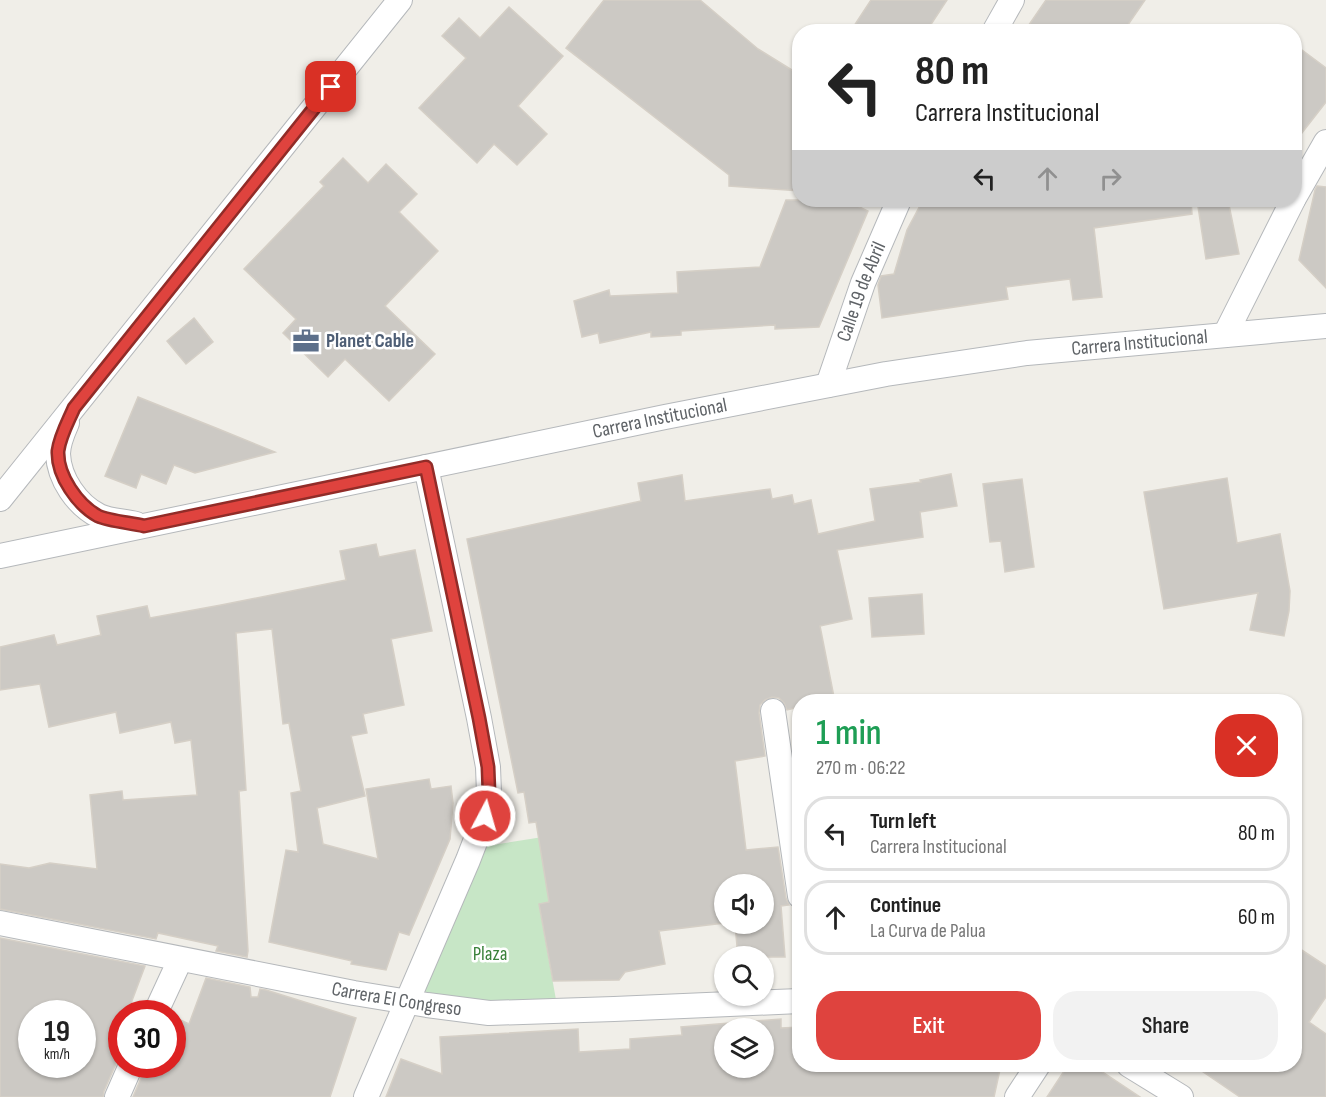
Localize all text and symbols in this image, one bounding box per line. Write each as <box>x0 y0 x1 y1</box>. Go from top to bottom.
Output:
text: 80 m <box>915 46 989 97</box>
icon: left <box>816 48 894 126</box>
pin <box>305 61 356 112</box>
icon: arrive <box>314 70 347 103</box>
text: Carrera Institucional <box>915 97 1099 129</box>
icon: left <box>968 162 1001 195</box>
icon: ahead <box>1031 162 1064 195</box>
icon: right <box>1094 162 1127 195</box>
street label: Calle 19 de Abril <box>832 238 891 345</box>
street label: Carrera Institucional <box>1070 325 1209 361</box>
office icon: Planet Cable <box>291 326 321 356</box>
place label: Planet Cable <box>326 329 414 353</box>
street label: Carrera Institucional <box>590 393 729 444</box>
text: 1 min <box>816 712 881 755</box>
button: close <box>1215 714 1278 777</box>
text: 270 m · 06:22 <box>816 756 905 780</box>
position arrow <box>453 784 517 848</box>
text: Turn left <box>870 808 936 835</box>
icon: left <box>819 817 852 850</box>
text: 80 m <box>1238 820 1275 847</box>
text: Carrera Institucional <box>870 835 1007 859</box>
map controls <box>714 874 774 1078</box>
button: sound <box>714 874 774 934</box>
text: Continue <box>870 892 941 919</box>
icon: ahead <box>819 901 852 934</box>
text: 60 m <box>1238 904 1275 931</box>
text: La Curva de Palua <box>870 919 986 943</box>
park label: Plaza <box>473 942 507 966</box>
button: search <box>714 946 774 1006</box>
street label: Carrera El Congreso <box>330 977 463 1021</box>
button: Exit <box>816 991 1041 1060</box>
button: Share <box>1053 991 1278 1060</box>
speed limit sign: 30 <box>108 1000 186 1078</box>
text: 19 <box>44 1014 70 1050</box>
button: layers <box>714 1018 774 1078</box>
text: km/h <box>44 1045 70 1064</box>

